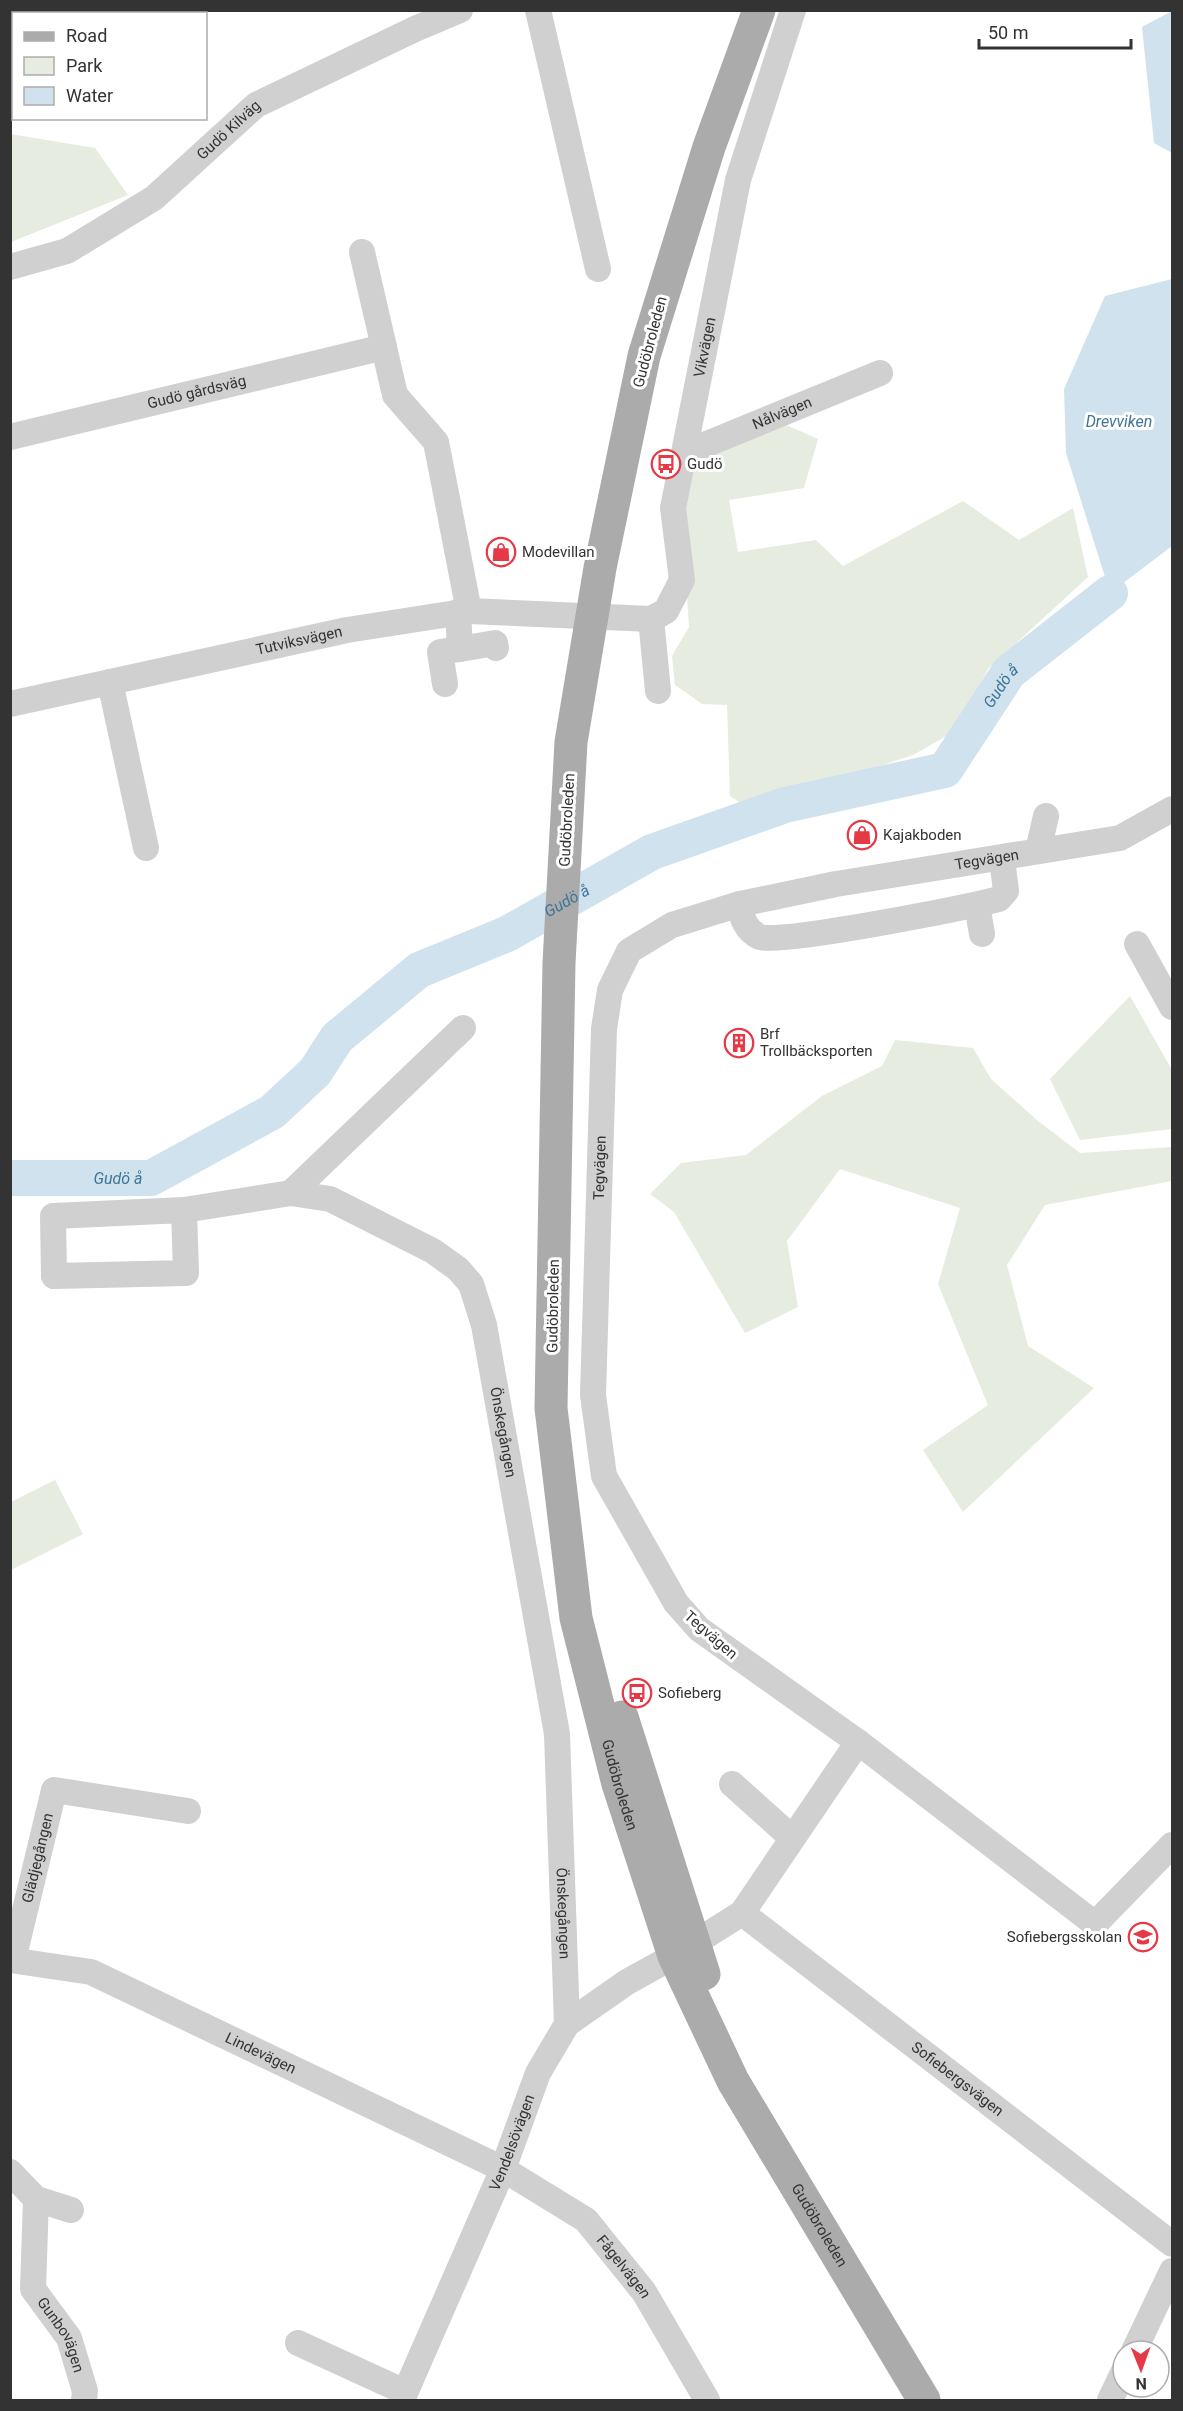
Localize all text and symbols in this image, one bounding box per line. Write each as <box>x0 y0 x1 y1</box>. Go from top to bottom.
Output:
legend <box>12 12 207 120</box>
scale bar <box>979 12 1130 50</box>
text: 50 m <box>988 22 1028 43</box>
text: Road <box>66 25 107 46</box>
text: Park <box>66 55 103 76</box>
text: Water <box>66 85 113 106</box>
street label: Gudö Kilväg <box>193 96 264 164</box>
street label: Gudöbroleden <box>629 294 671 390</box>
street label: Vikvägen <box>690 316 720 379</box>
street label: Gudö gårdsväg <box>146 372 248 413</box>
street label: Nålvägen <box>750 393 814 433</box>
water label: Drevviken <box>1086 412 1152 431</box>
bus stop icon: Gudö <box>650 448 682 480</box>
place label: Gudö <box>687 455 723 473</box>
shop icon: Modevillan <box>485 536 517 568</box>
place label: Modevillan <box>522 543 595 561</box>
street label: Tutviksvägen <box>254 622 344 659</box>
water label: Gudö å <box>979 659 1021 711</box>
street label: Gudöbroleden <box>556 773 578 867</box>
shop icon: Kajakboden <box>846 819 878 851</box>
place label: Kajakboden <box>883 826 962 844</box>
street label: Tegvägen <box>953 846 1020 874</box>
water label: Gudö å <box>540 880 593 921</box>
place label: Brf Trollbäcksporten <box>760 1025 873 1060</box>
building icon: Brf Trollbäcksporten <box>723 1027 755 1059</box>
street label: Tegvägen <box>590 1135 610 1200</box>
water label: Gudö å <box>93 1169 143 1188</box>
street label: Gudöbroleden <box>543 1259 563 1353</box>
street label: Önskegången <box>486 1386 520 1479</box>
street label: Tegvägen <box>681 1607 741 1663</box>
bus stop icon: Sofieberg <box>621 1677 653 1709</box>
place label: Sofieberg <box>658 1684 721 1702</box>
street label: Gudöbroleden <box>598 1738 641 1833</box>
street label: Glädjegången <box>18 1811 57 1905</box>
street label: Önskegången <box>553 1867 574 1959</box>
school or university icon: Sofiebergsskolan <box>1127 1921 1159 1953</box>
place label: Sofiebergsskolan <box>1007 1928 1122 1946</box>
street label: Lindevägen <box>222 2029 299 2078</box>
street label: Sofiebergsvägen <box>908 2038 1007 2120</box>
street label: Vendelsövägen <box>486 2092 538 2194</box>
street label: Gudöbroleden <box>788 2180 851 2270</box>
street label: Fågelvägen <box>593 2231 655 2301</box>
street label: Gunbovägen <box>33 2294 88 2375</box>
north arrow <box>1111 2339 1171 2399</box>
text: N <box>1135 2374 1147 2393</box>

